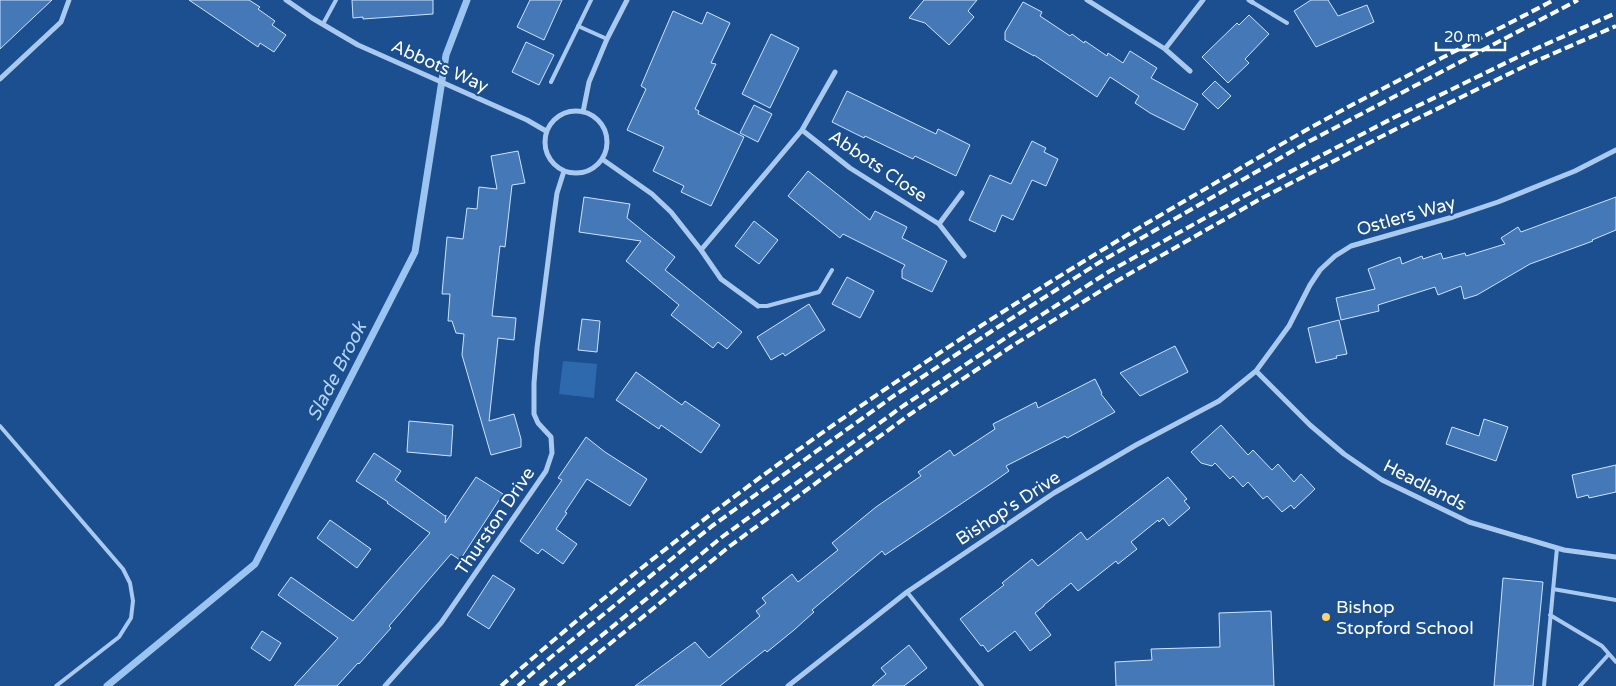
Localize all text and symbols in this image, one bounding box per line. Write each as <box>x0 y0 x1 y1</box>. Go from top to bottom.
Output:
scale bar <box>1436 20 1505 52</box>
text: 20 m <box>1444 28 1481 46</box>
street label: Abbots Way <box>388 35 492 97</box>
street label: Abbots Close <box>825 125 931 207</box>
street label: Ostlers Way <box>1354 191 1458 241</box>
water label: Slade Brook <box>303 317 372 425</box>
street label: Headlands <box>1380 455 1470 515</box>
street label: Thurston Drive <box>451 463 539 579</box>
street label: Bishop's Drive <box>952 466 1064 550</box>
place label: Bishop Stopford School <box>1336 596 1474 639</box>
marker: Bishop Stopford School <box>1320 611 1332 623</box>

